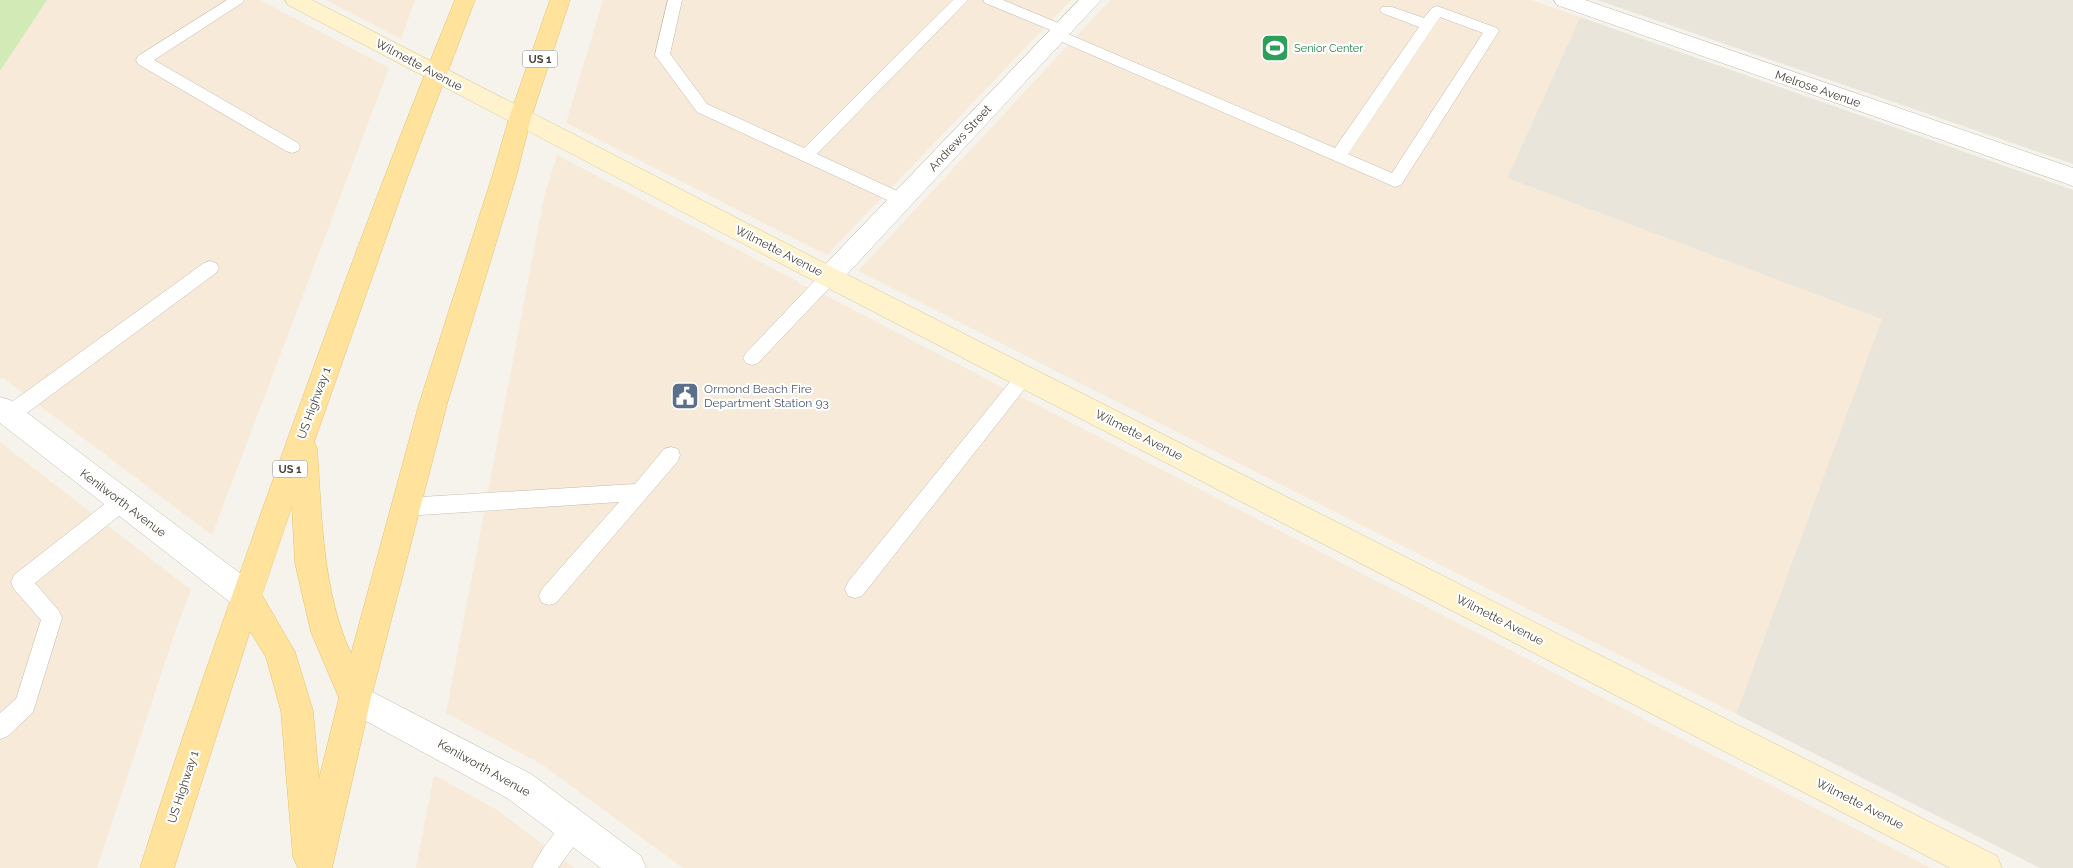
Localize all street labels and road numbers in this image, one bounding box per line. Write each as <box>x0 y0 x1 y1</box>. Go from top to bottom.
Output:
street label: Wilmette Avenue <box>373 36 465 94</box>
road number: US 1 <box>522 51 558 68</box>
street label: Melrose Avenue <box>1773 68 1863 110</box>
street label: Andrews Street <box>926 102 994 174</box>
street label: Wilmette Avenue <box>733 223 825 279</box>
street label: US Highway 1 <box>295 365 333 441</box>
street label: Wilmette Avenue <box>1093 407 1185 463</box>
road number: US 1 <box>272 460 308 478</box>
street label: Kenilworth Avenue <box>77 466 169 540</box>
street label: Wilmette Avenue <box>1454 592 1546 648</box>
street label: Kenilworth Avenue <box>435 737 533 799</box>
street label: US Highway 1 <box>165 749 201 825</box>
street label: Wilmette Avenue <box>1814 776 1906 832</box>

